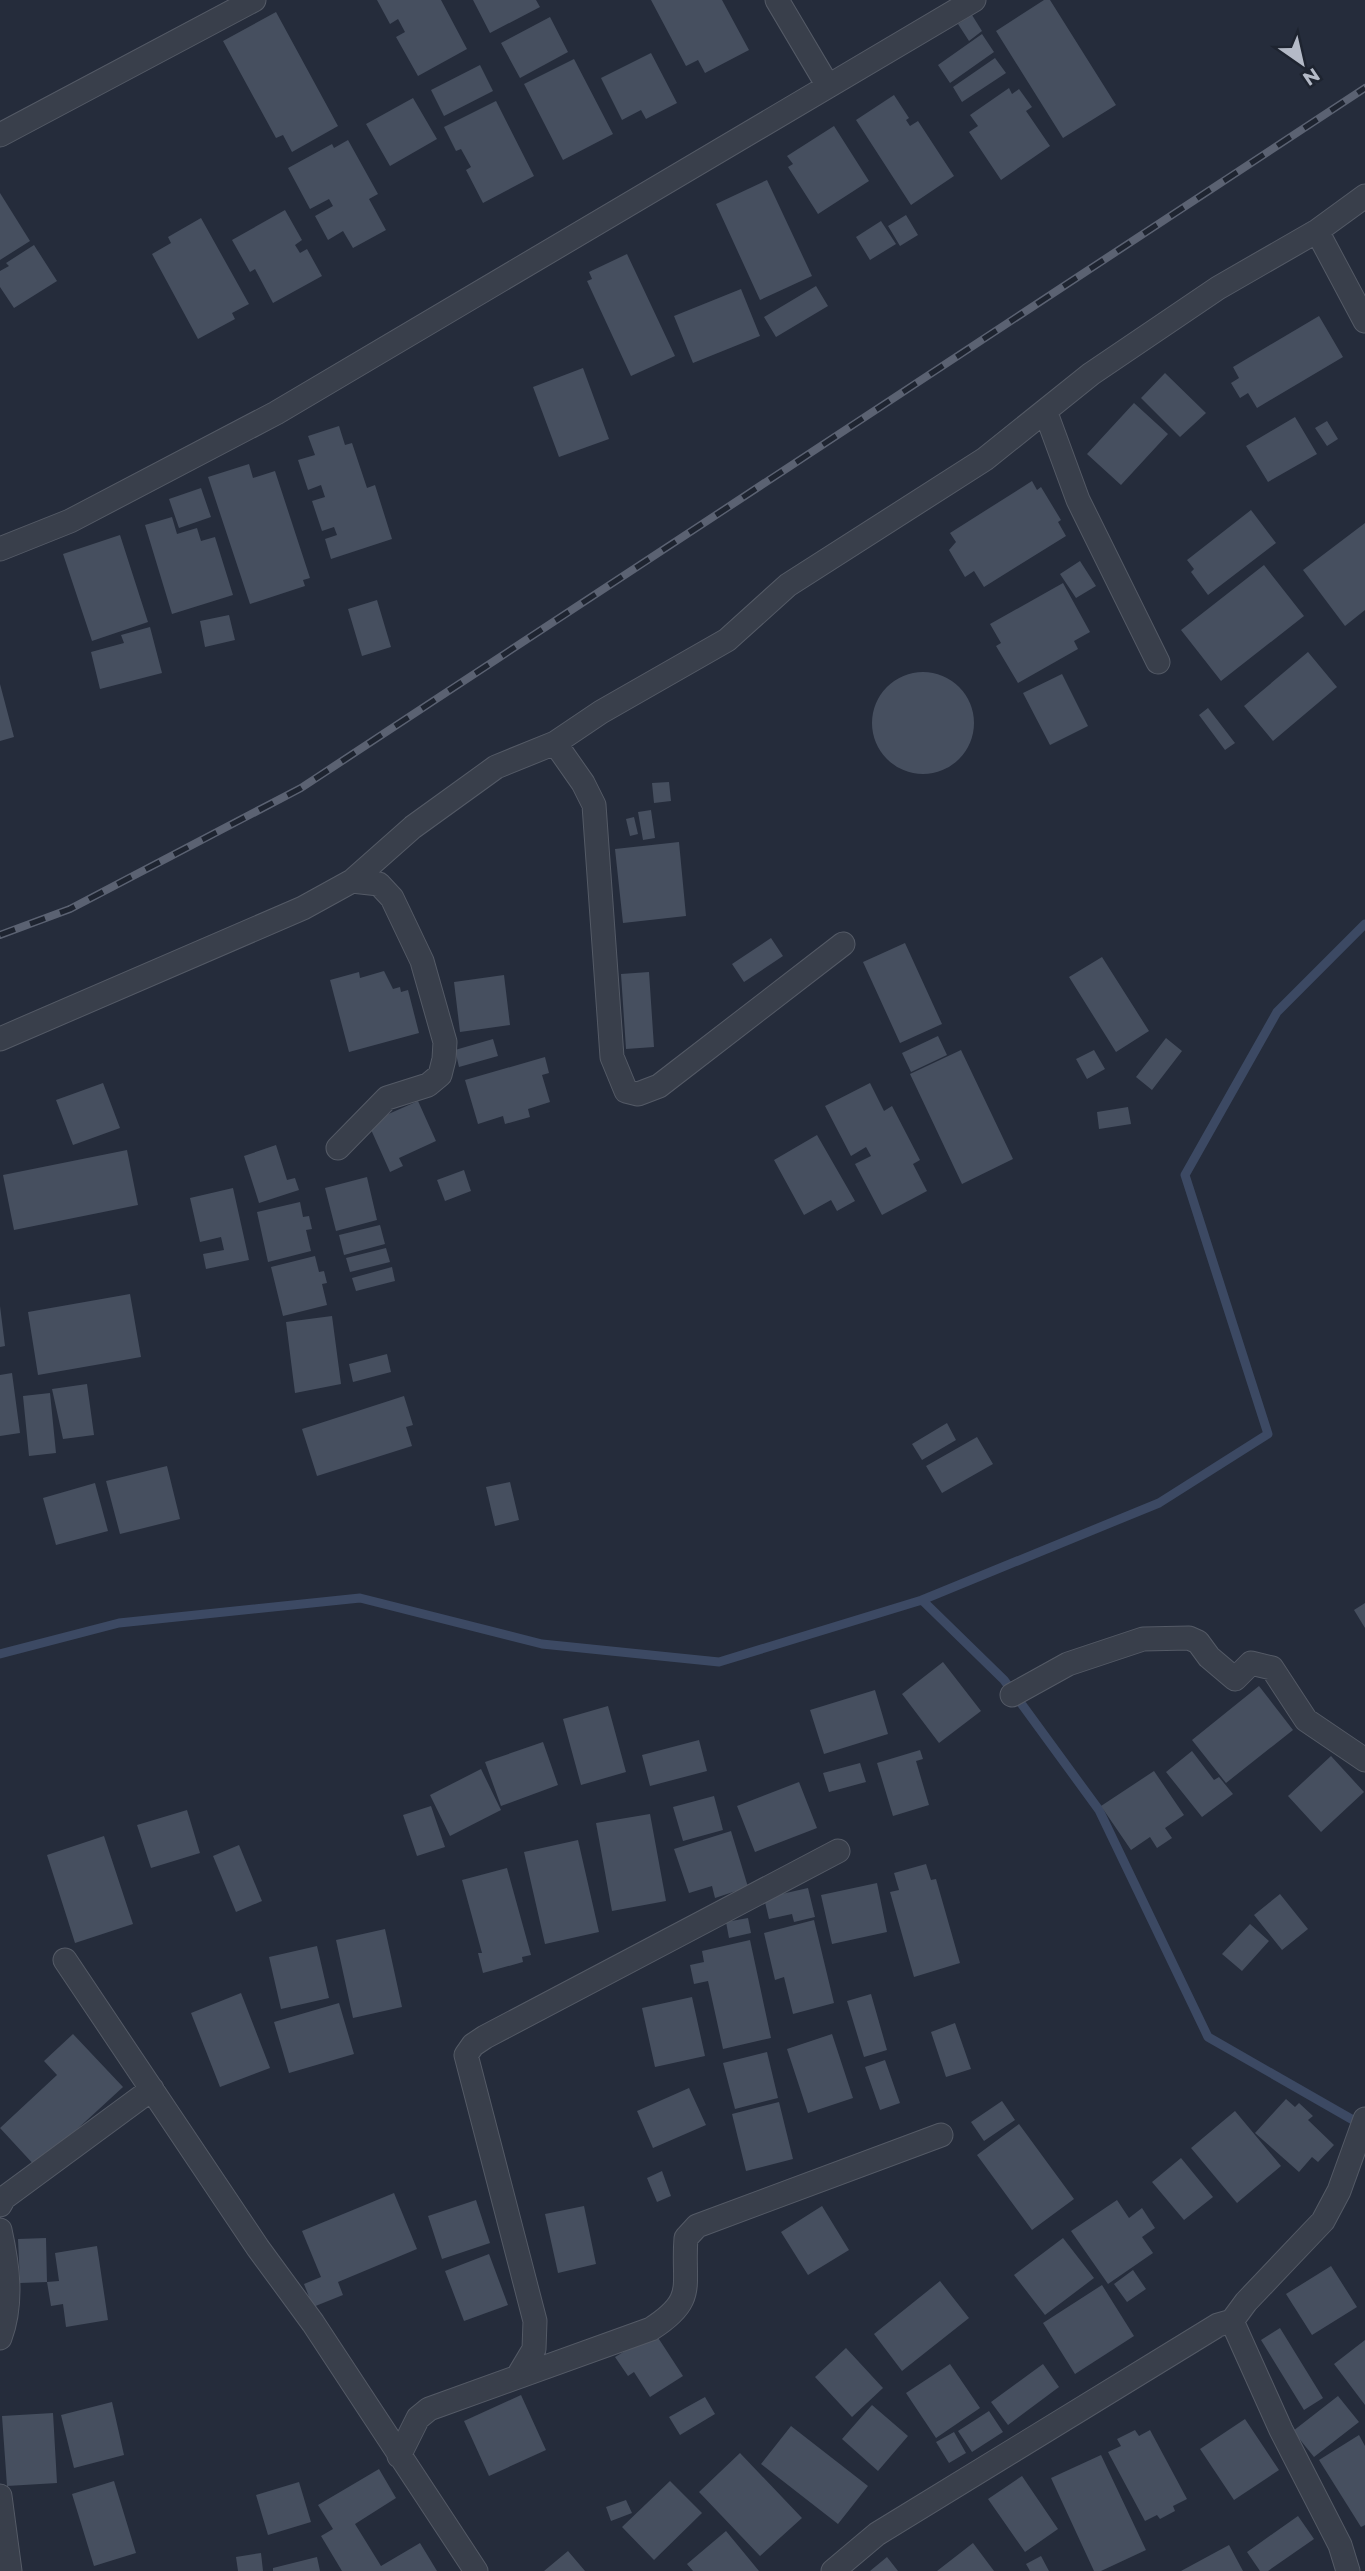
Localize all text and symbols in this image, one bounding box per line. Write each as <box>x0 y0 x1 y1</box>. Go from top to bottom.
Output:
north arrow <box>1267 28 1337 98</box>
text: N <box>1298 63 1324 91</box>

